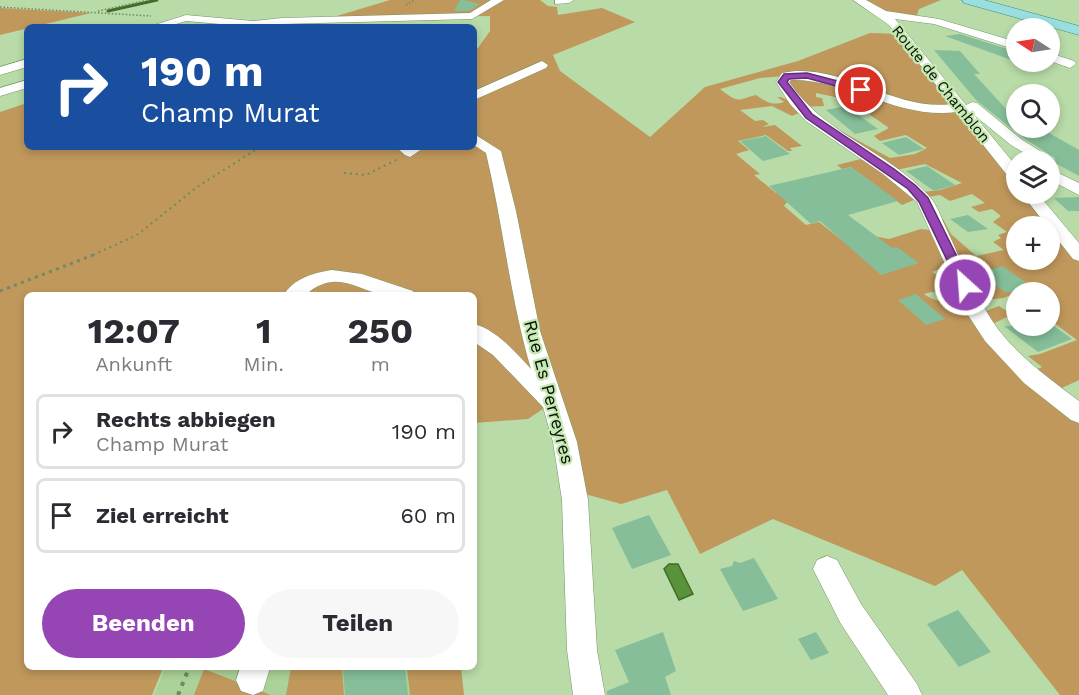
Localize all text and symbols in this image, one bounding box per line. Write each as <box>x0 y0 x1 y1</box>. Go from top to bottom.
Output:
north arrow <box>1006 18 1060 72</box>
map controls <box>1006 18 1060 336</box>
street label: Route de Chamblon <box>888 22 994 146</box>
text: 190 m <box>141 47 264 96</box>
icon: right <box>42 48 120 126</box>
pin <box>835 64 886 115</box>
icon: arrive <box>844 73 877 106</box>
button: search <box>1006 84 1060 138</box>
text: Champ Murat <box>141 97 320 129</box>
button: layers <box>1006 150 1060 204</box>
button: + <box>1006 216 1060 270</box>
position arrow <box>933 253 997 317</box>
button: − <box>1006 282 1060 336</box>
text: 12:07 <box>88 310 180 352</box>
text: 1 <box>256 310 271 352</box>
text: 250 <box>348 310 413 352</box>
street label: Rue Es Perreyres <box>520 318 579 466</box>
text: Ankunft <box>95 352 172 376</box>
text: Min. <box>244 352 284 376</box>
text: m <box>371 352 390 376</box>
text: Rechts abbiegen <box>96 407 276 432</box>
icon: right <box>45 415 78 448</box>
text: 190 m <box>392 419 456 444</box>
text: Champ Murat <box>96 432 228 456</box>
icon: arrive <box>45 499 78 532</box>
text: Ziel erreicht <box>96 503 229 528</box>
text: 60 m <box>400 503 456 528</box>
button: Beenden <box>42 589 245 658</box>
button: Teilen <box>257 589 459 658</box>

